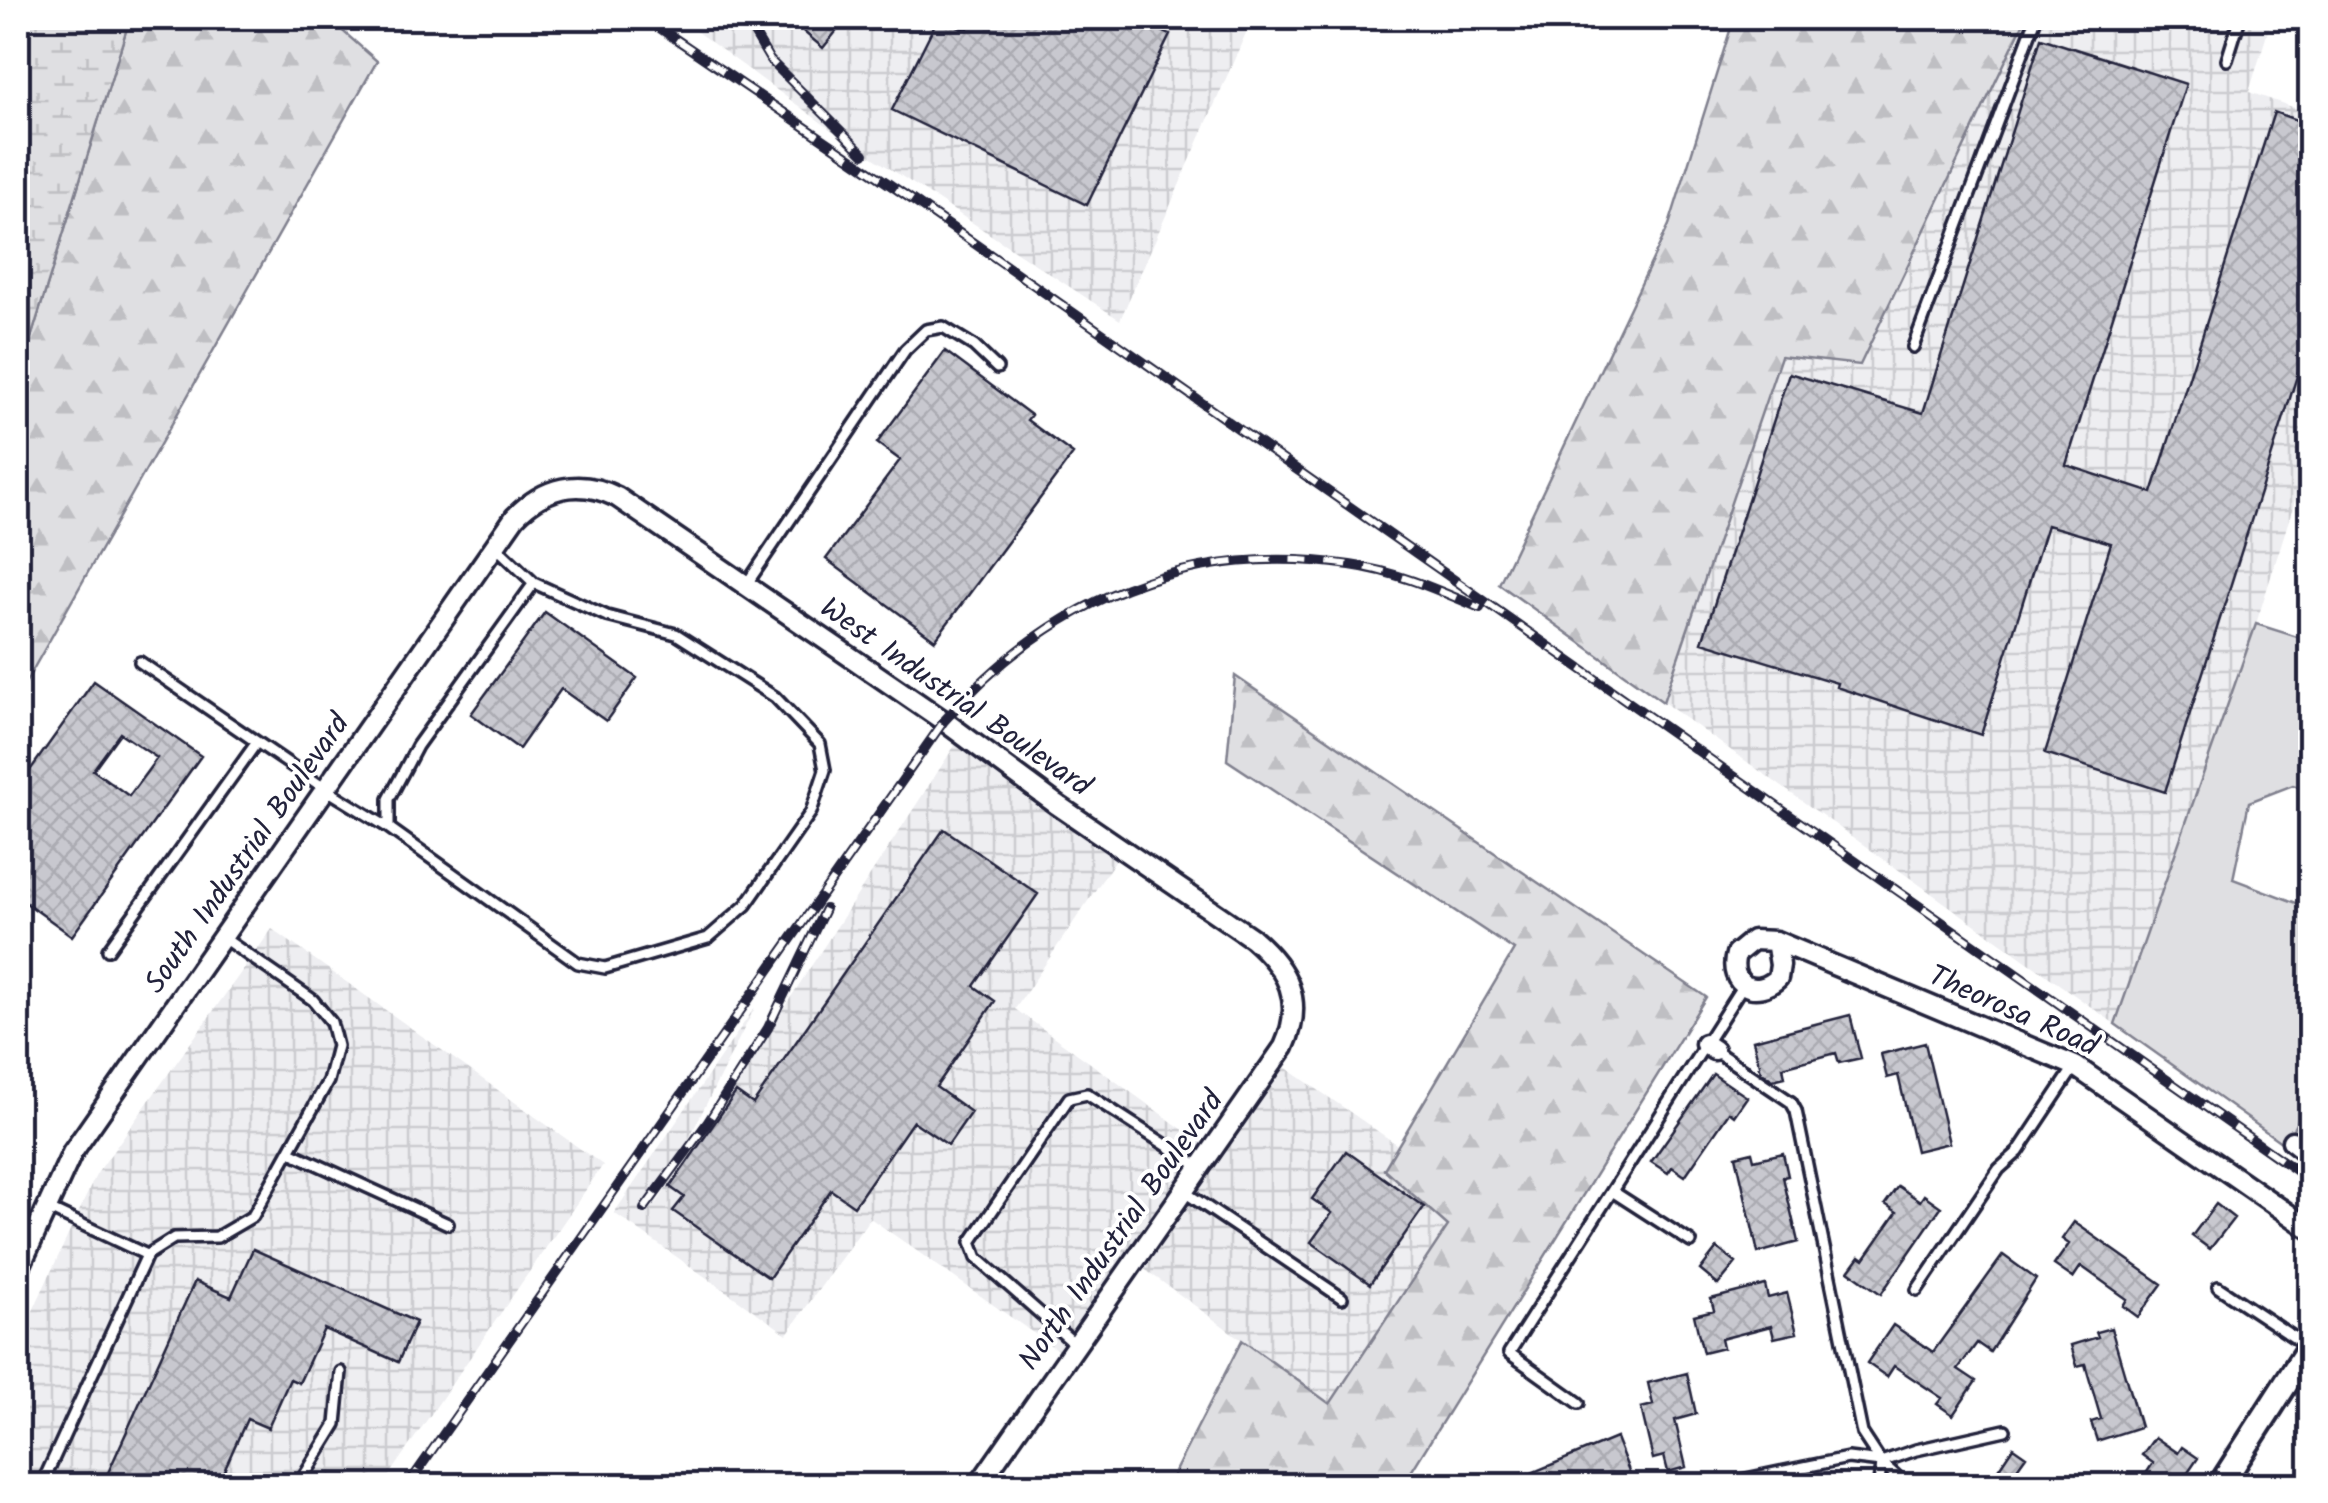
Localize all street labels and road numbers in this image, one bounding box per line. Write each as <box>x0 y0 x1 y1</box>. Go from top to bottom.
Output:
street label: West Industrial Boulevard <box>809 586 1102 811</box>
street label: South Industrial Boulevard <box>133 703 364 1004</box>
street label: Theorosa Road <box>1920 953 2107 1071</box>
street label: North Industrial Boulevard <box>1007 1080 1238 1381</box>

